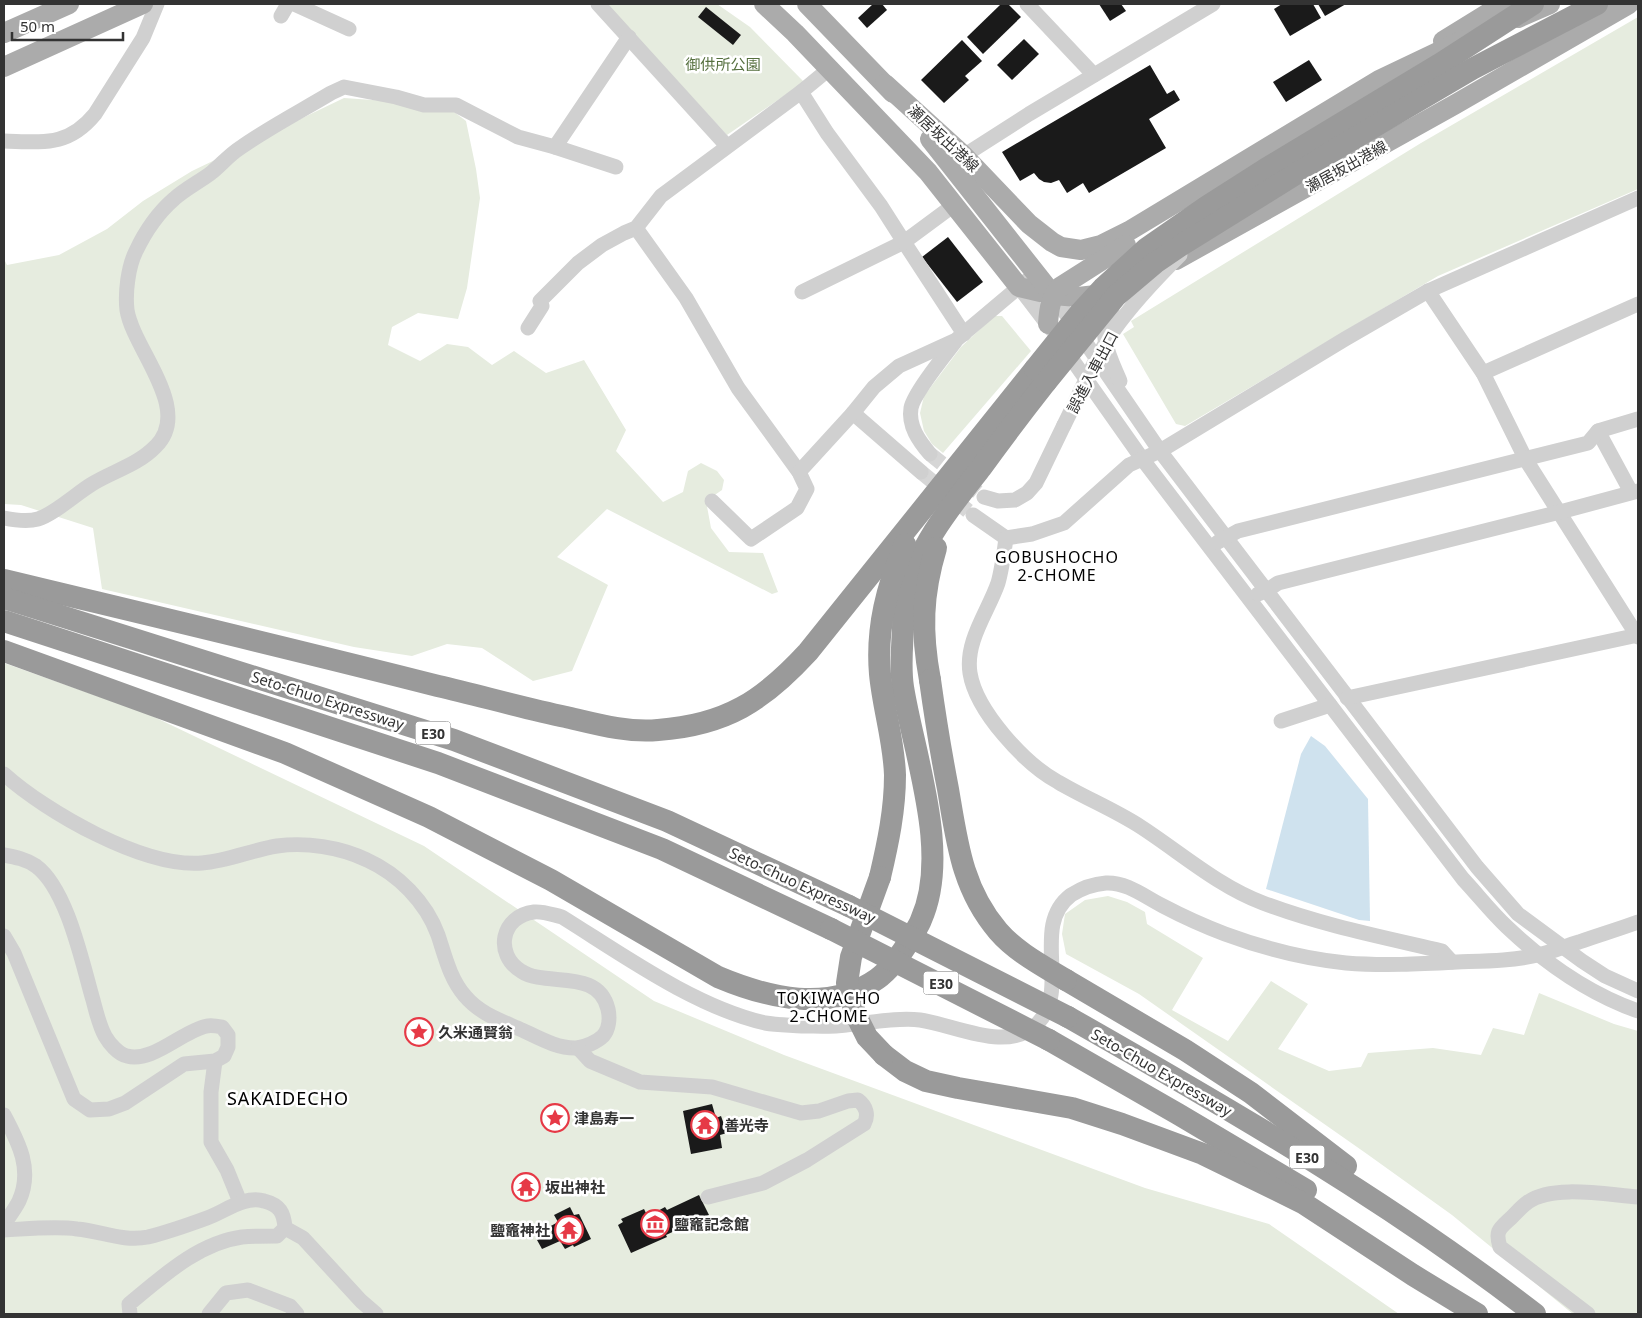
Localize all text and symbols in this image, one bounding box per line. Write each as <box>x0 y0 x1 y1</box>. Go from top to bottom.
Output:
scale bar <box>12 10 124 42</box>
text: 50 m <box>20 16 55 36</box>
park label: 御供所公園 <box>685 54 761 74</box>
street label: 瀬居坂出港線 <box>904 100 984 176</box>
street label: 瀬居坂出港線 <box>1302 135 1390 197</box>
street label: 誤進入車出口 <box>1062 328 1122 416</box>
district label: GOBUSHOCHO 2-CHOME <box>995 546 1119 586</box>
street label: Seto-Chuo Expressway <box>249 666 407 734</box>
road number: E30 <box>416 721 450 744</box>
street label: Seto-Chuo Expressway <box>727 842 880 928</box>
road number: E30 <box>924 971 958 994</box>
district label: TOKIWACHO 2-CHOME <box>777 987 881 1027</box>
place icon: 久米通賢翁 <box>404 1017 434 1047</box>
place label: 久米通賢翁 <box>438 1022 513 1042</box>
street label: Seto-Chuo Expressway <box>1088 1024 1236 1121</box>
district label: SAKAIDECHO <box>227 1086 349 1110</box>
place icon: 津島寿一 <box>540 1103 570 1133</box>
place label: 津島寿一 <box>574 1108 634 1128</box>
temple icon: 善光寺 <box>690 1110 720 1140</box>
place label: 善光寺 <box>724 1115 769 1135</box>
road number: E30 <box>1290 1146 1324 1168</box>
temple icon: 坂出神社 <box>511 1172 541 1202</box>
place label: 坂出神社 <box>545 1177 605 1197</box>
museum icon: 鹽竈記念館 <box>640 1209 670 1239</box>
place label: 鹽竈記念館 <box>674 1214 749 1234</box>
temple icon: 鹽竈神社 <box>554 1215 584 1245</box>
place label: 鹽竈神社 <box>490 1220 550 1240</box>

